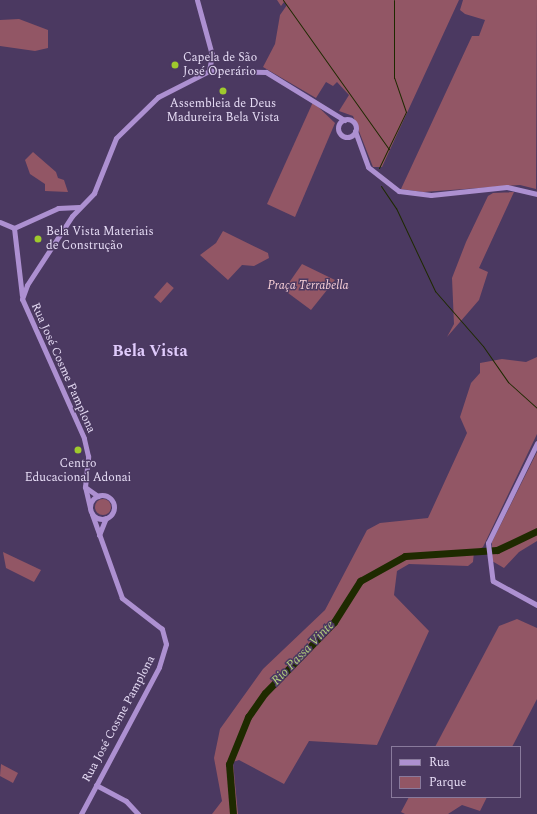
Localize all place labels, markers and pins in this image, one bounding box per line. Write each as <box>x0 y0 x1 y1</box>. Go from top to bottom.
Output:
place label: Capela de São José Operário <box>183 51 257 79</box>
marker: Capela de São José Operário <box>170 60 180 70</box>
marker: Assembleia de Deus Madureira Bela Vista <box>218 86 228 96</box>
place label: Assembleia de Deus Madureira Bela Vista <box>167 97 279 125</box>
place label: Bela Vista Materiais de Construção <box>46 225 154 253</box>
marker: Bela Vista Materiais de Construção <box>33 234 43 244</box>
marker: Centro Educacional Adonai <box>73 445 83 455</box>
place label: Centro Educacional Adonai <box>25 457 131 485</box>

